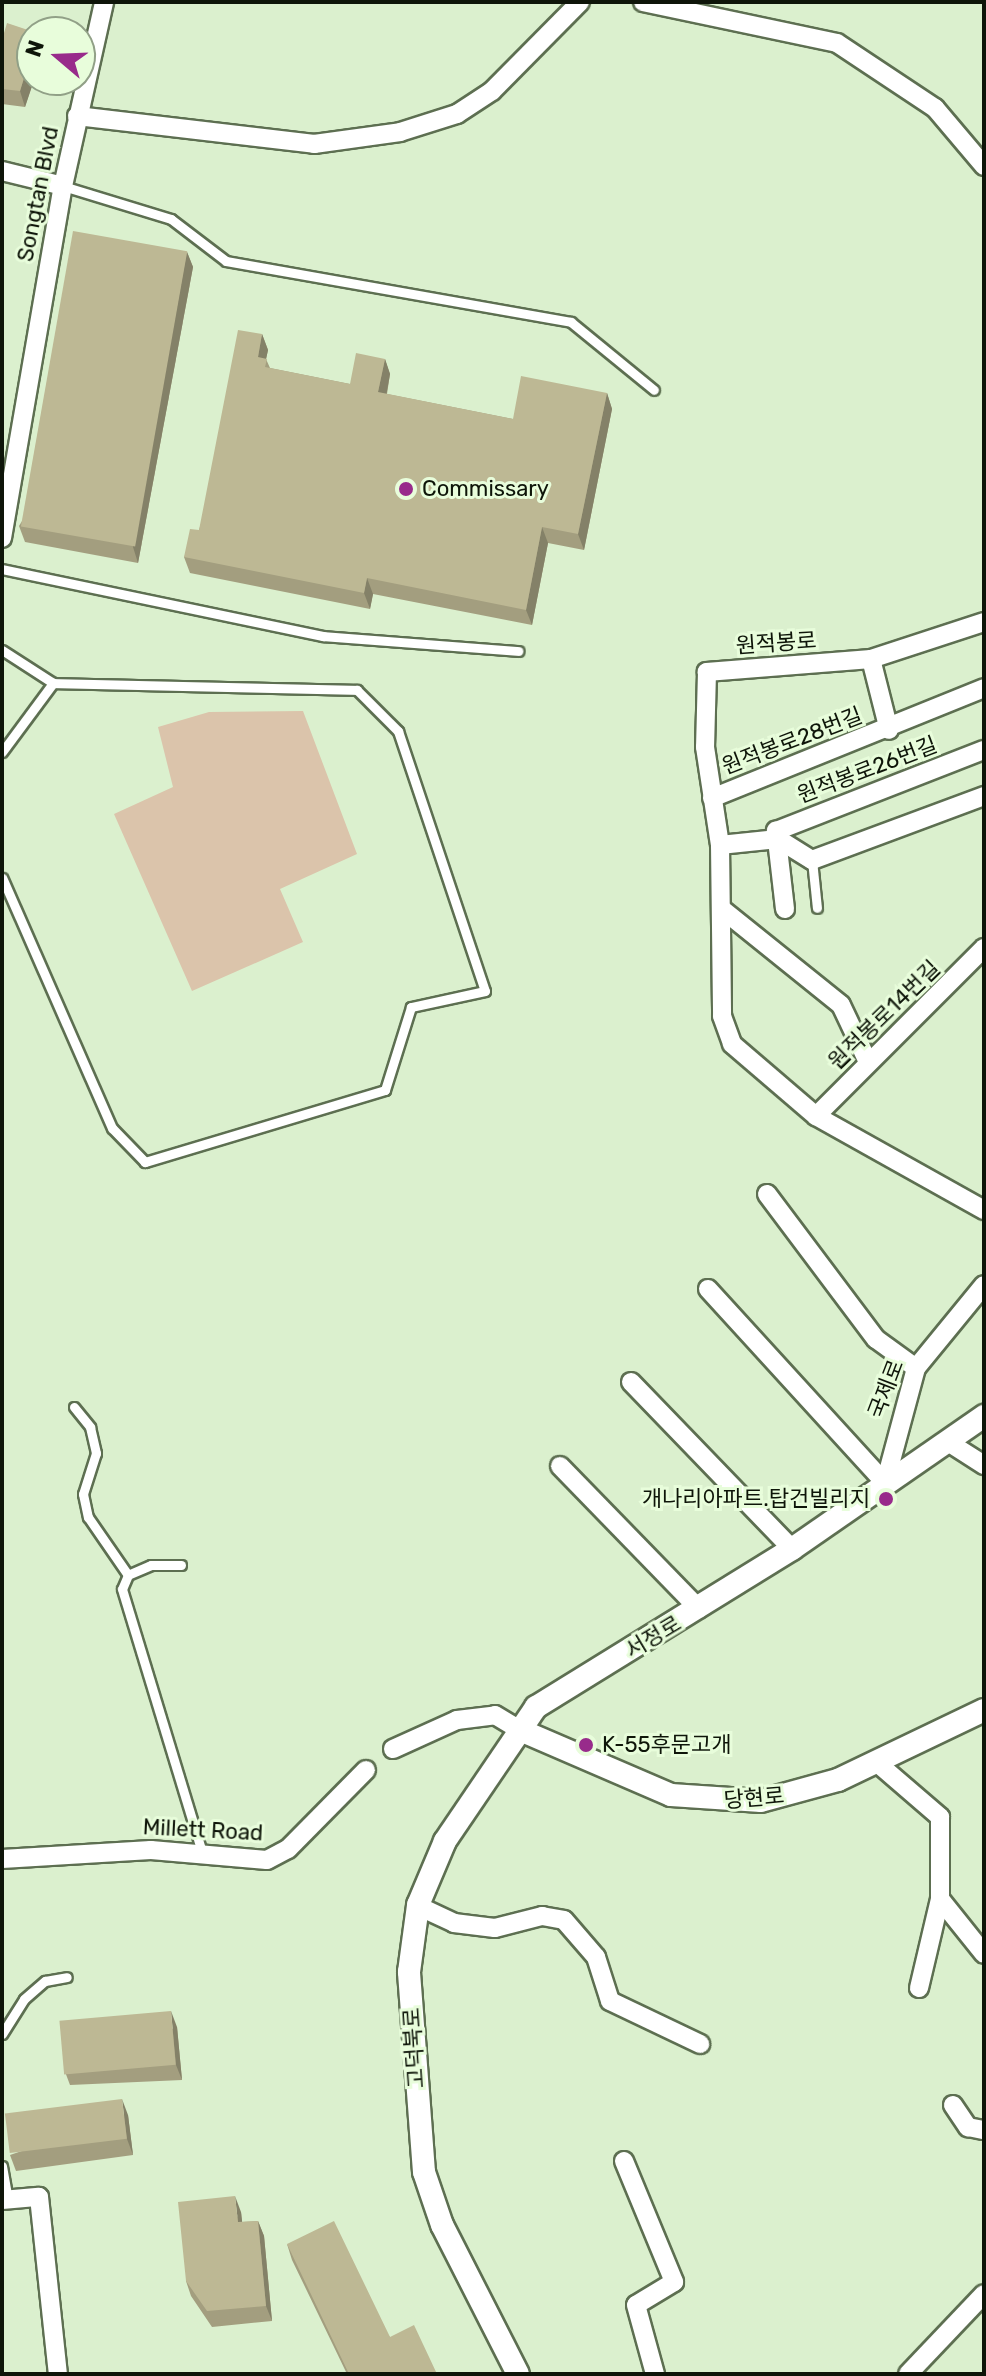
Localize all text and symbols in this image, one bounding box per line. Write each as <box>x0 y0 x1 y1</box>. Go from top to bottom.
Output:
north arrow <box>16 16 96 96</box>
text: N <box>19 37 50 61</box>
street label: Songtan Blvd <box>12 124 64 264</box>
place label: Commissary <box>422 476 549 502</box>
marker: Commissary <box>397 480 415 498</box>
street label: 원적봉로 <box>735 627 817 659</box>
street label: 원적봉로28번길 <box>718 702 866 780</box>
street label: 원적봉로26번길 <box>793 731 941 809</box>
street label: 원적봉로14번길 <box>823 955 945 1075</box>
street label: 국제로 <box>863 1356 909 1422</box>
place label: 개나리아파트.탑건빌리지 <box>642 1486 870 1512</box>
marker: 개나리아파트.탑건빌리지 <box>877 1490 895 1508</box>
street label: 서정로 <box>620 1610 686 1664</box>
place label: K-55후문고개 <box>602 1732 731 1758</box>
marker: K-55후문고개 <box>577 1736 595 1754</box>
street label: 당현로 <box>723 1782 785 1814</box>
street label: Millett Road <box>142 1814 264 1846</box>
street label: 고덕북로 <box>398 2007 430 2089</box>

